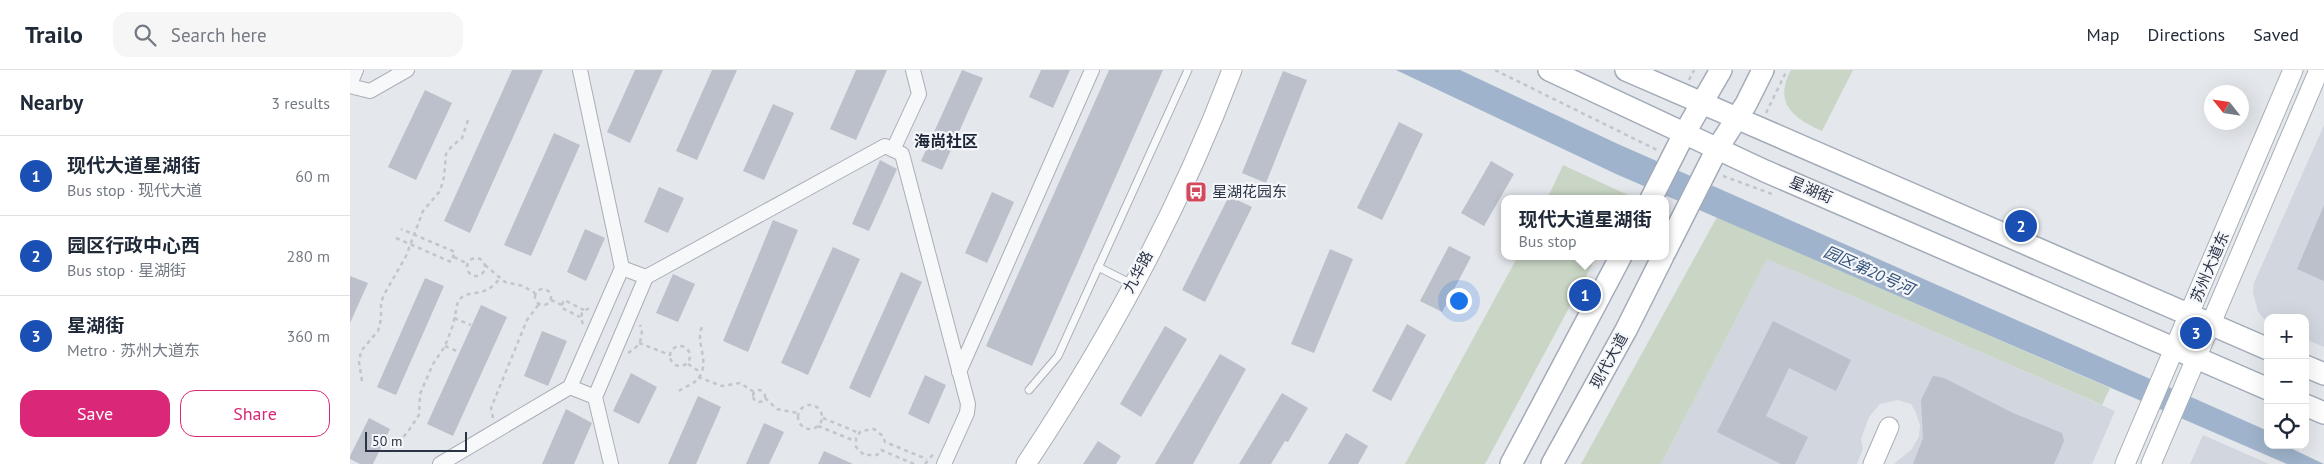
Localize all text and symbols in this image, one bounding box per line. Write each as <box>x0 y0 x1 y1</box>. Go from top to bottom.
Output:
search box <box>113 12 463 57</box>
text: Trailo <box>25 19 83 50</box>
icon: search <box>131 21 159 49</box>
text: Search here <box>171 23 267 47</box>
text: Map <box>2087 23 2119 46</box>
text: Directions <box>2147 23 2225 46</box>
text: Saved <box>2253 23 2299 46</box>
north arrow <box>2204 85 2249 130</box>
text: Nearby <box>20 89 83 116</box>
text: 3 results <box>271 93 330 113</box>
district label: 海尚社区 <box>914 131 978 151</box>
text: 现代大道星湖街 <box>67 153 200 177</box>
text: 1 <box>31 166 41 186</box>
text: 60 m <box>295 166 330 186</box>
street label: 星湖街 <box>1787 172 1836 207</box>
text: Bus stop · 现代大道 <box>67 180 202 200</box>
bus stop icon: 星湖花园东 <box>1184 180 1208 204</box>
place label: 星湖花园东 <box>1212 182 1287 201</box>
popup <box>1501 195 1669 260</box>
text: 现代大道星湖街 <box>1518 207 1652 231</box>
pin: 2 <box>2005 207 2037 245</box>
street label: 苏州大道东 <box>2186 229 2233 305</box>
text: Bus stop <box>1518 231 1577 251</box>
text: 园区行政中心西 <box>67 233 200 257</box>
water label: 园区第20号河 <box>1821 241 1920 300</box>
text: 2 <box>31 246 41 266</box>
text: 280 m <box>287 246 330 266</box>
street label: 九华路 <box>1119 247 1157 296</box>
text: Bus stop · 星湖街 <box>67 260 186 280</box>
pin: 1 <box>1569 276 1601 314</box>
your location <box>1446 288 1472 314</box>
text: 星湖街 <box>67 313 124 337</box>
pin: 3 <box>2180 314 2212 352</box>
map controls <box>2264 314 2309 449</box>
button: + <box>2264 314 2309 359</box>
text: 3 <box>31 326 41 346</box>
text: 360 m <box>287 326 330 346</box>
street label: 现代大道 <box>1586 330 1631 392</box>
text: Metro · 苏州大道东 <box>67 340 200 360</box>
button: − <box>2264 359 2309 404</box>
button: Save <box>20 390 170 437</box>
button: Share <box>180 390 330 437</box>
button: locate <box>2264 404 2309 449</box>
scale bar <box>365 429 468 452</box>
text: 50 m <box>372 432 402 450</box>

